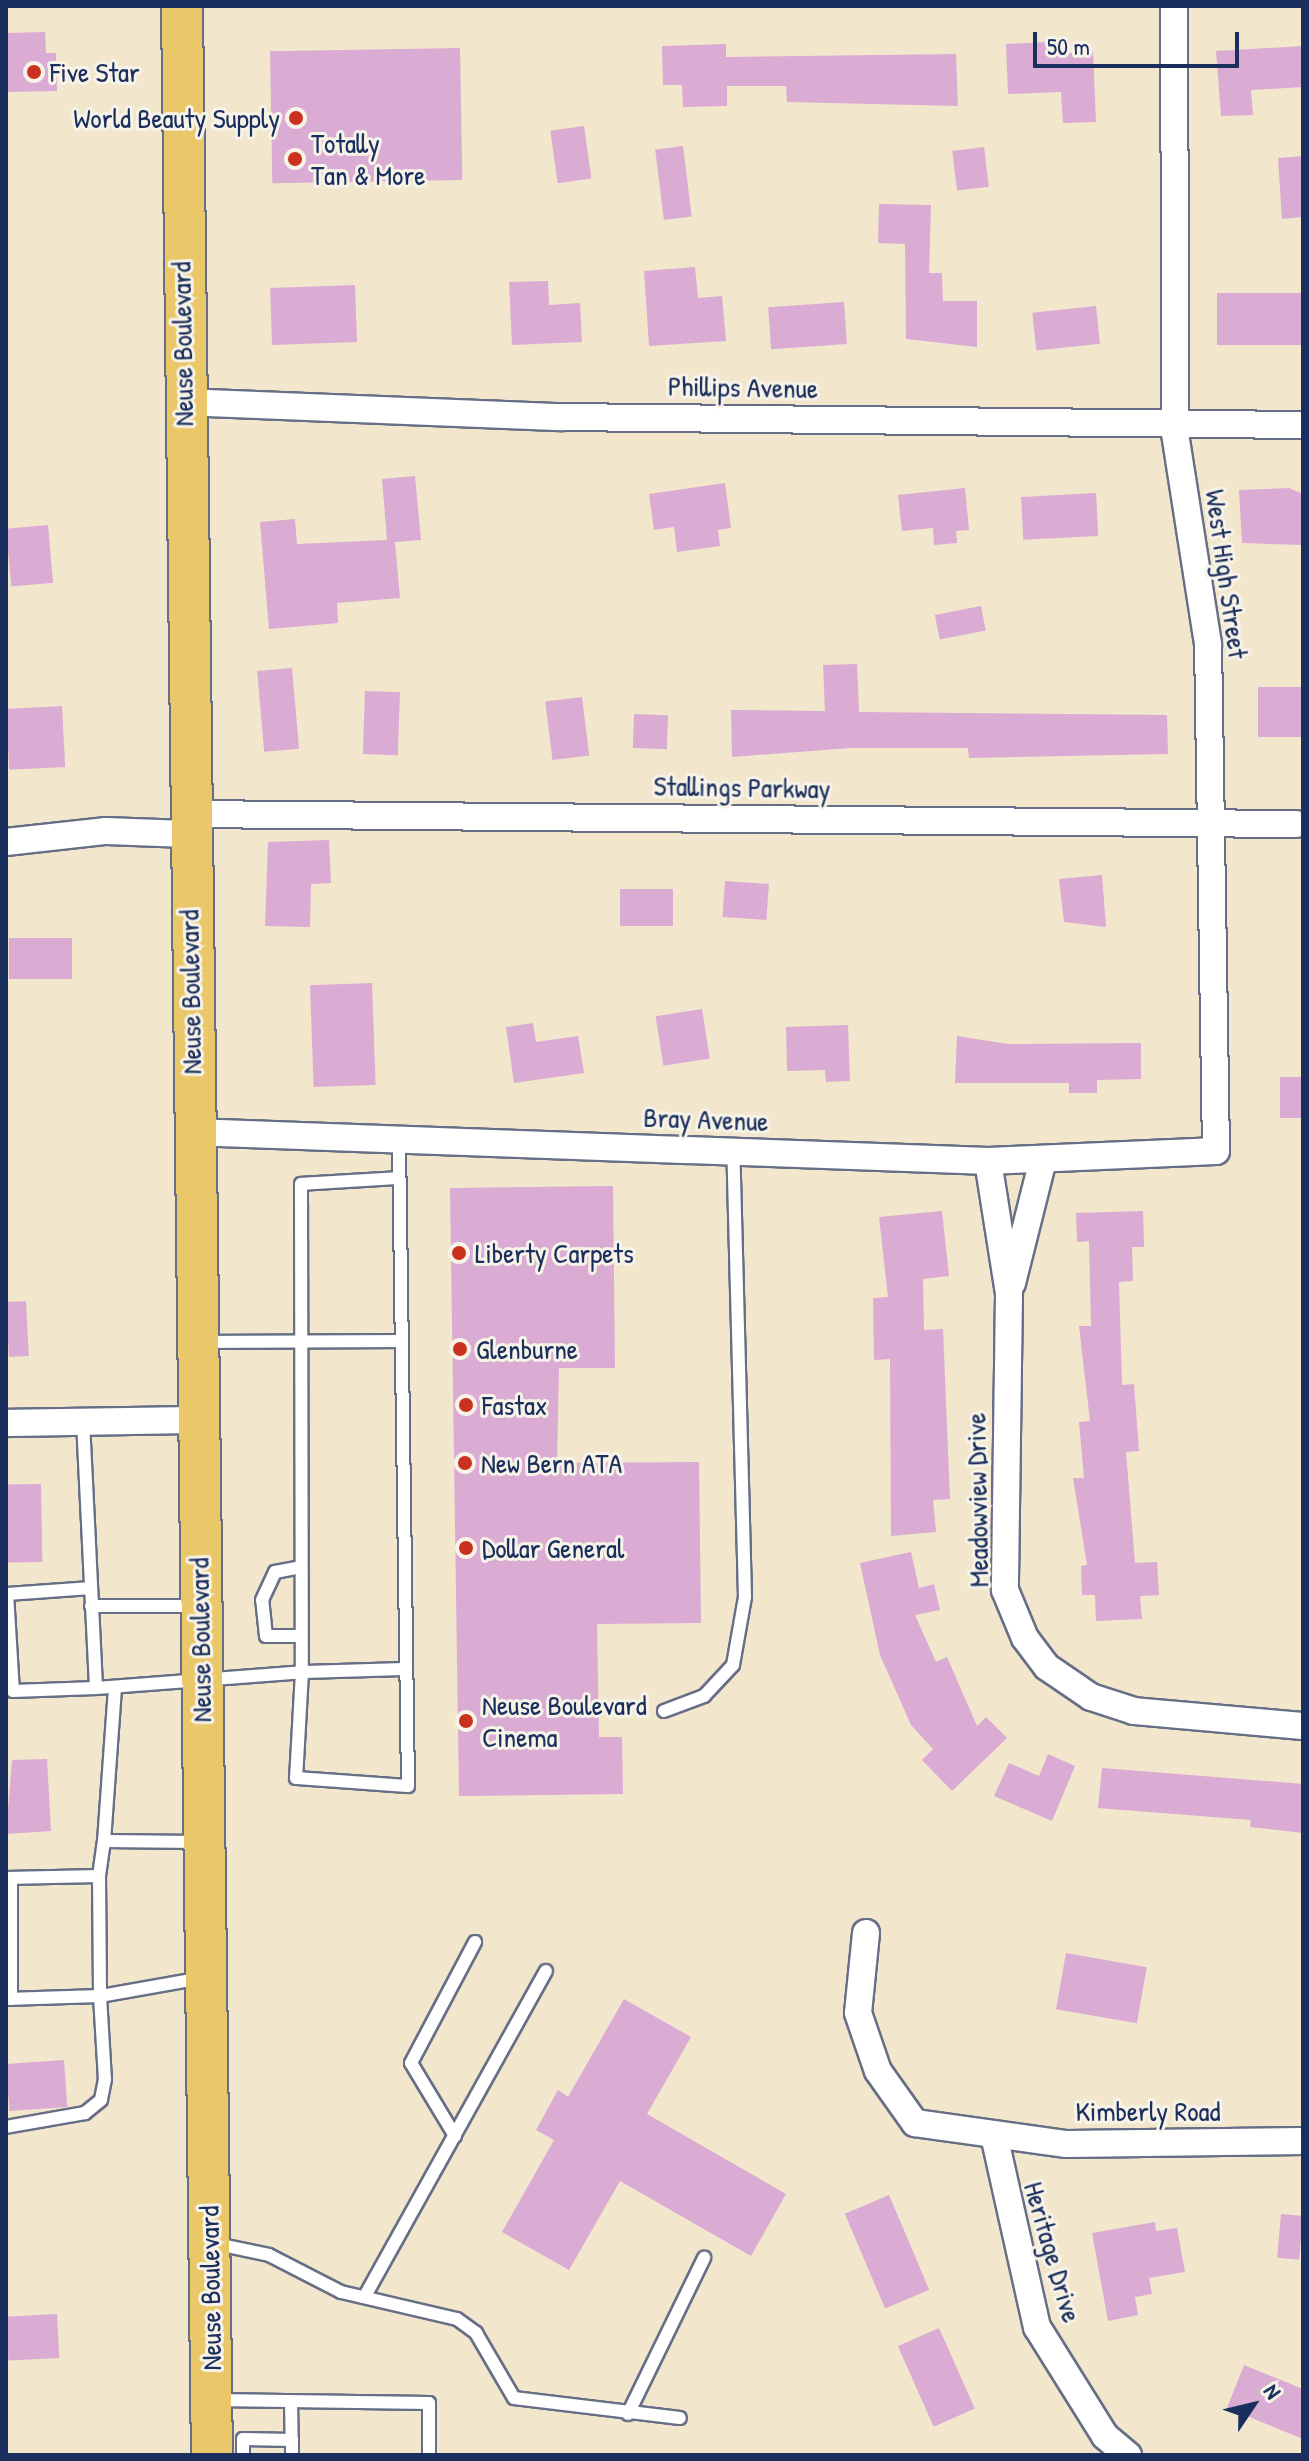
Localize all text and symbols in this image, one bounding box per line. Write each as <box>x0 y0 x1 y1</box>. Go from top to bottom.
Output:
scale bar <box>1037 16 1243 66</box>
text: 50 m <box>1047 30 1090 62</box>
place label: Five Star <box>50 55 140 89</box>
marker: Five Star <box>25 63 43 81</box>
place label: World Beauty Supply <box>73 101 280 135</box>
marker: World Beauty Supply <box>287 109 305 127</box>
place label: Totally Tan & More <box>311 126 425 192</box>
marker: Totally Tan & More <box>286 150 304 168</box>
street label: Neuse Boulevard <box>164 261 200 427</box>
street label: Phillips Avenue <box>668 369 818 405</box>
street label: West High Street <box>1199 487 1255 661</box>
street label: Stallings Parkway <box>653 769 831 805</box>
street label: Neuse Boulevard <box>172 909 208 1075</box>
street label: Bray Avenue <box>643 1100 769 1138</box>
place label: Liberty Carpets <box>475 1236 634 1270</box>
marker: Liberty Carpets <box>450 1244 468 1262</box>
place label: Glenburne <box>476 1332 578 1366</box>
marker: Glenburne <box>451 1340 469 1358</box>
place label: Fastax <box>482 1388 547 1422</box>
marker: Fastax <box>457 1396 475 1414</box>
street label: Meadowview Drive <box>959 1412 995 1588</box>
place label: New Bern ATA <box>481 1446 622 1480</box>
marker: New Bern ATA <box>456 1454 474 1472</box>
place label: Dollar General <box>482 1531 624 1565</box>
marker: Dollar General <box>457 1539 475 1557</box>
street label: Neuse Boulevard <box>182 1557 218 1723</box>
place label: Neuse Boulevard Cinema <box>482 1688 647 1754</box>
marker: Neuse Boulevard Cinema <box>457 1712 475 1730</box>
street label: Kimberly Road <box>1075 2094 1221 2128</box>
street label: Heritage Drive <box>1017 2178 1089 2326</box>
street label: Neuse Boulevard <box>192 2205 228 2371</box>
north arrow <box>1213 2365 1293 2445</box>
text: N <box>1257 2378 1288 2405</box>

